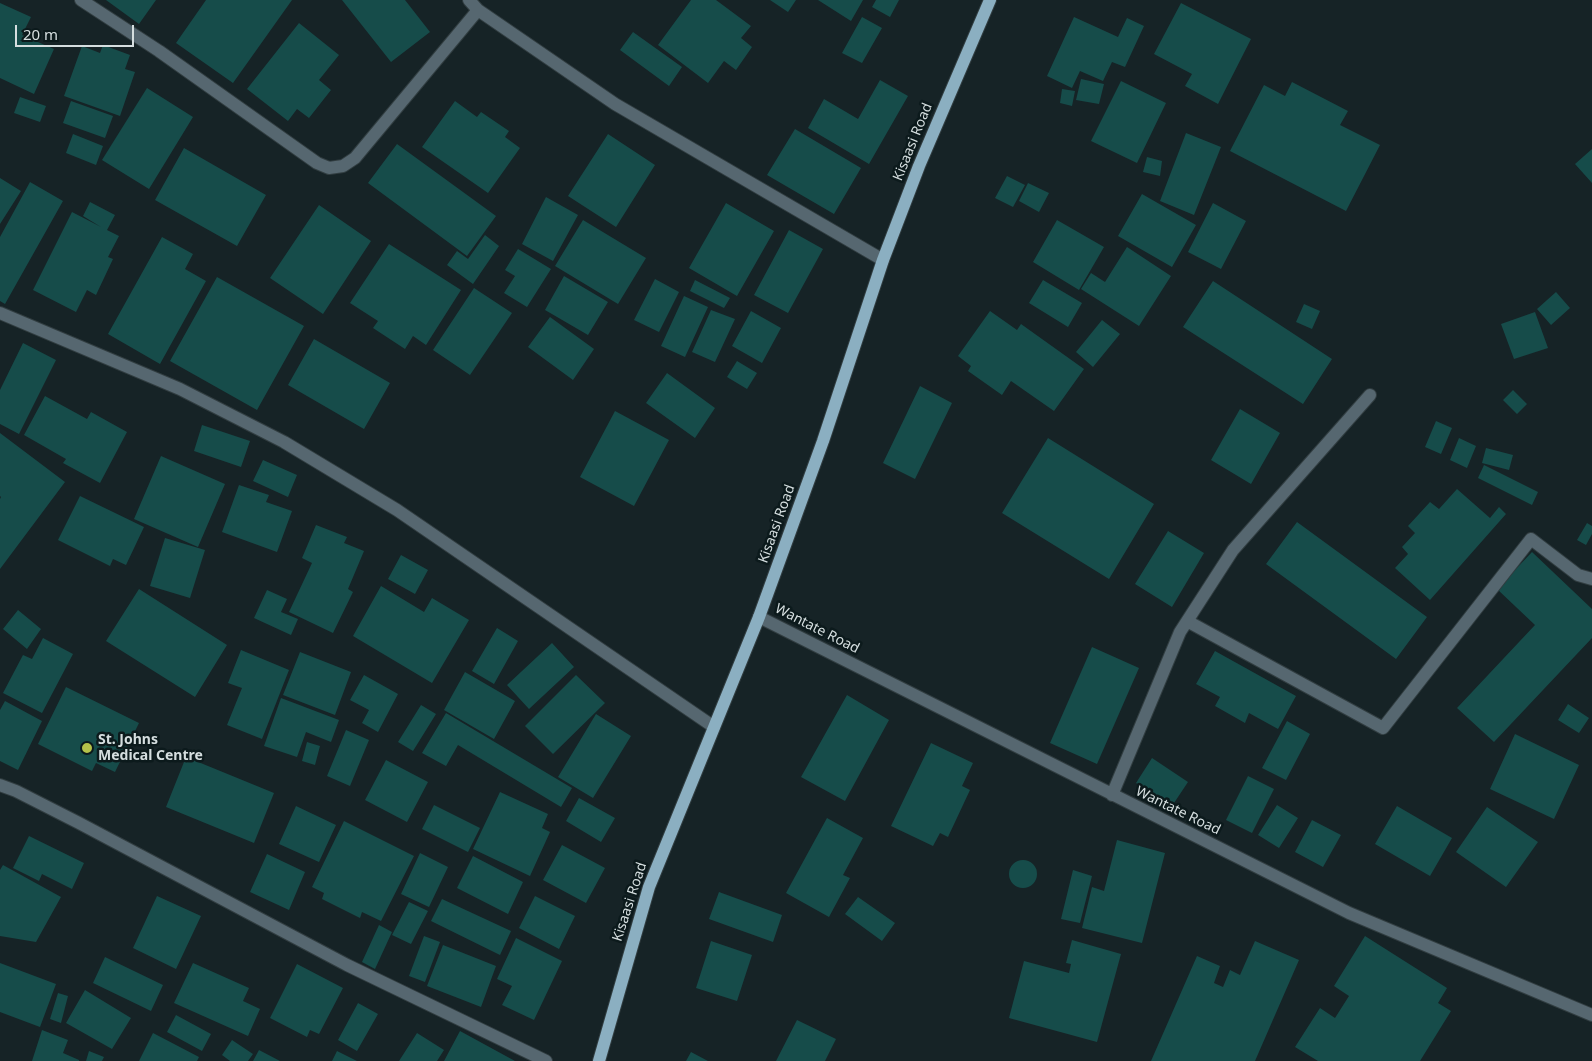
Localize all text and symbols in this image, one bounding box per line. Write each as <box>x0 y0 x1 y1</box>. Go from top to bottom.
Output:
scale bar <box>18 15 136 47</box>
text: 20 m <box>23 24 58 44</box>
street label: Kisaasi Road <box>890 101 936 183</box>
street label: Kisaasi Road <box>755 482 799 566</box>
street label: Wantate Road <box>772 601 862 657</box>
place label: St. Johns Medical Centre <box>98 732 203 764</box>
marker: St. Johns Medical Centre <box>80 741 94 755</box>
street label: Wantate Road <box>1133 783 1223 839</box>
street label: Kisaasi Road <box>609 860 651 944</box>

